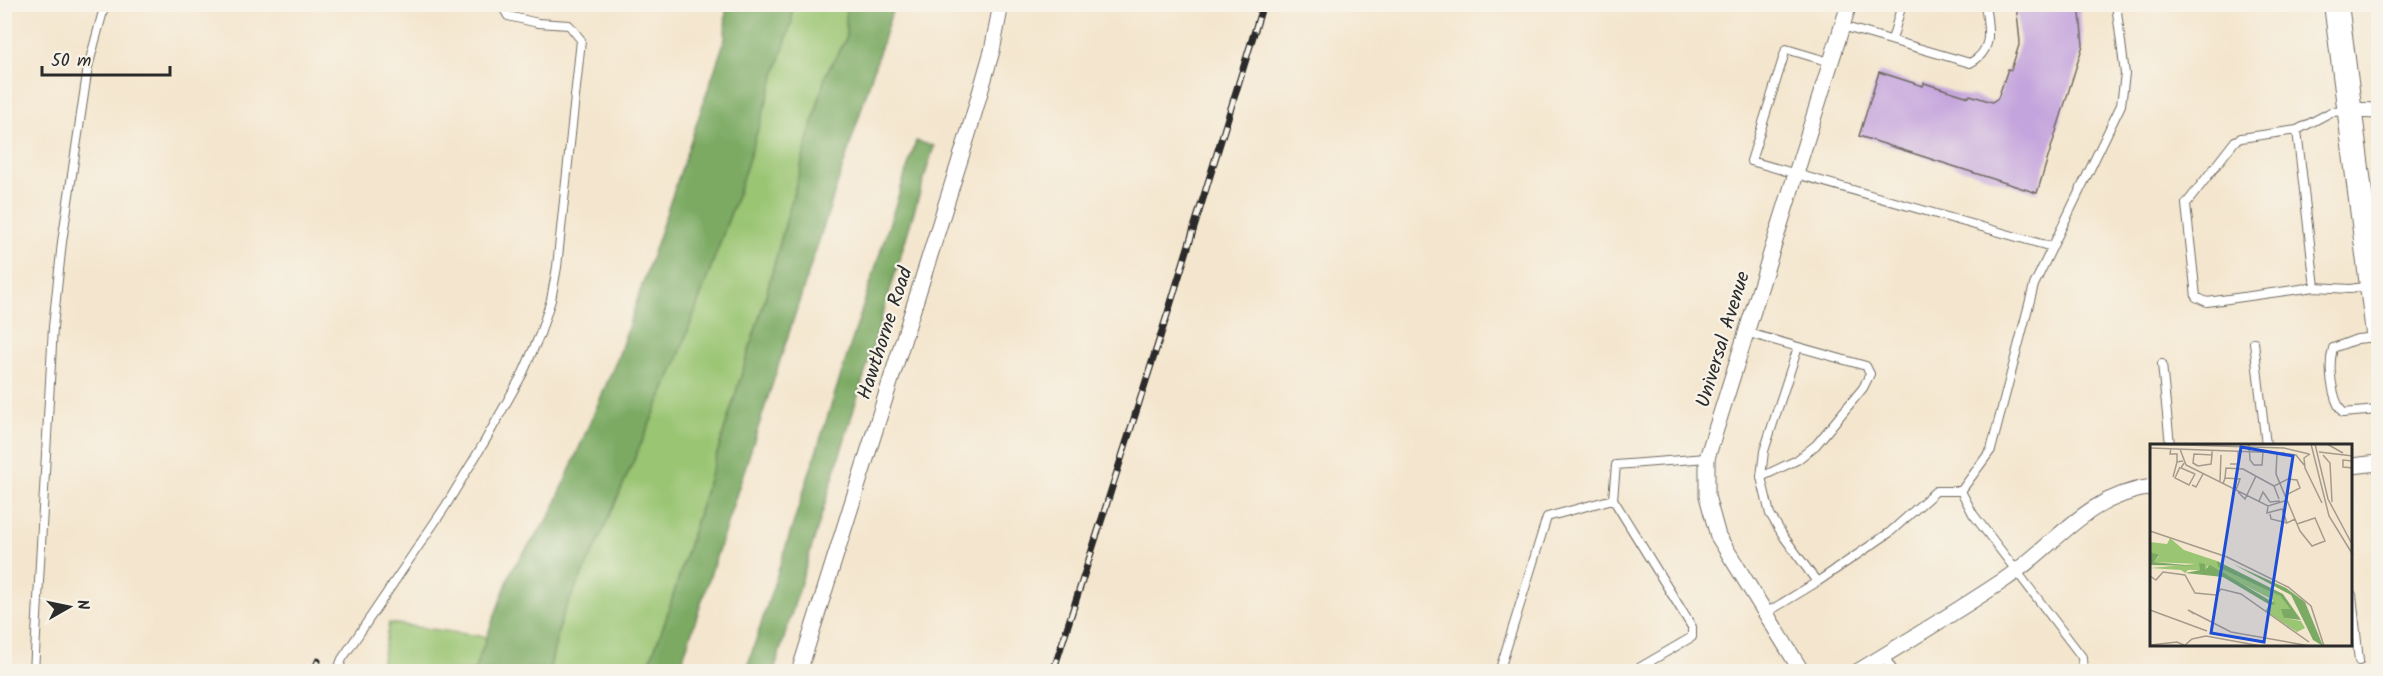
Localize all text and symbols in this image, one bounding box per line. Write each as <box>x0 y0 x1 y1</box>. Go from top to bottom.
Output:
scale bar <box>42 39 170 77</box>
text: 50 m <box>51 47 91 76</box>
street label: Hawthorne Road <box>849 262 923 404</box>
street label: Universal Avenue <box>1688 267 1760 412</box>
inset map <box>2150 444 2353 646</box>
north arrow <box>39 577 99 637</box>
text: N <box>69 598 95 612</box>

